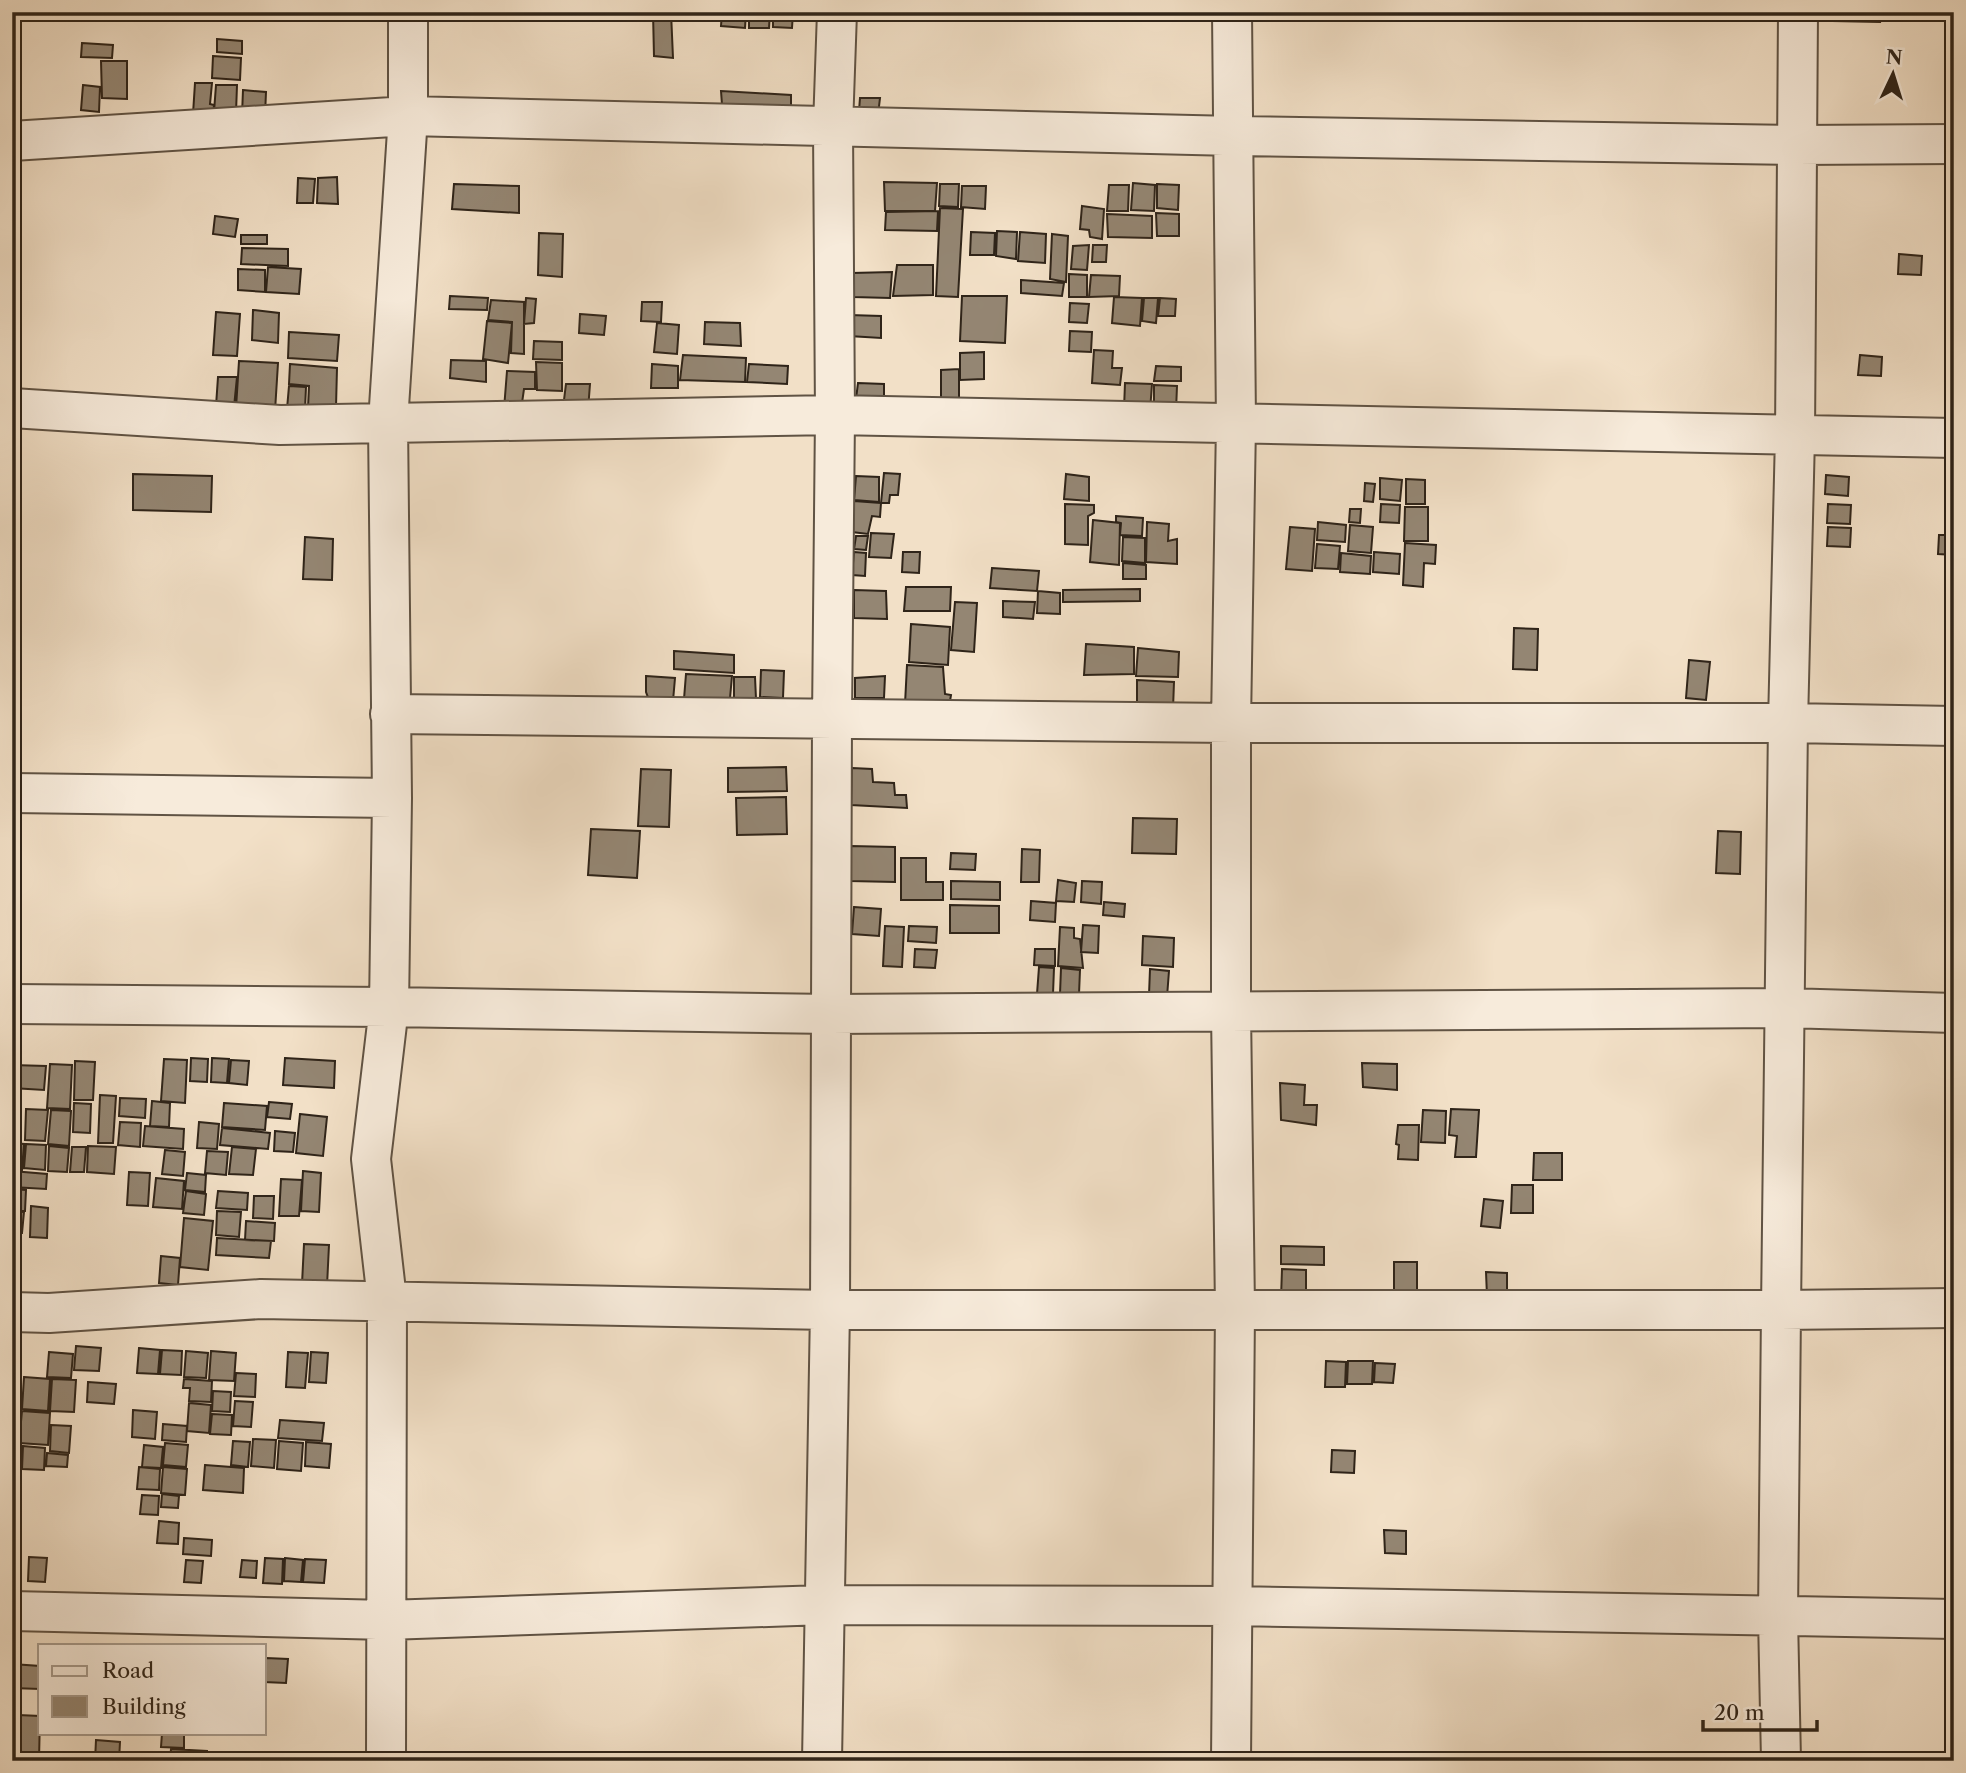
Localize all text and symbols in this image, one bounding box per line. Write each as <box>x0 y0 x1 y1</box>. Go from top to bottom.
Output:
north arrow <box>1857 38 1927 108</box>
text: N <box>1885 45 1903 70</box>
legend <box>38 1644 266 1734</box>
text: Road <box>102 1658 154 1683</box>
scale bar <box>1703 1689 1817 1733</box>
text: Building <box>102 1694 187 1719</box>
text: 20 m <box>1714 1700 1765 1725</box>

